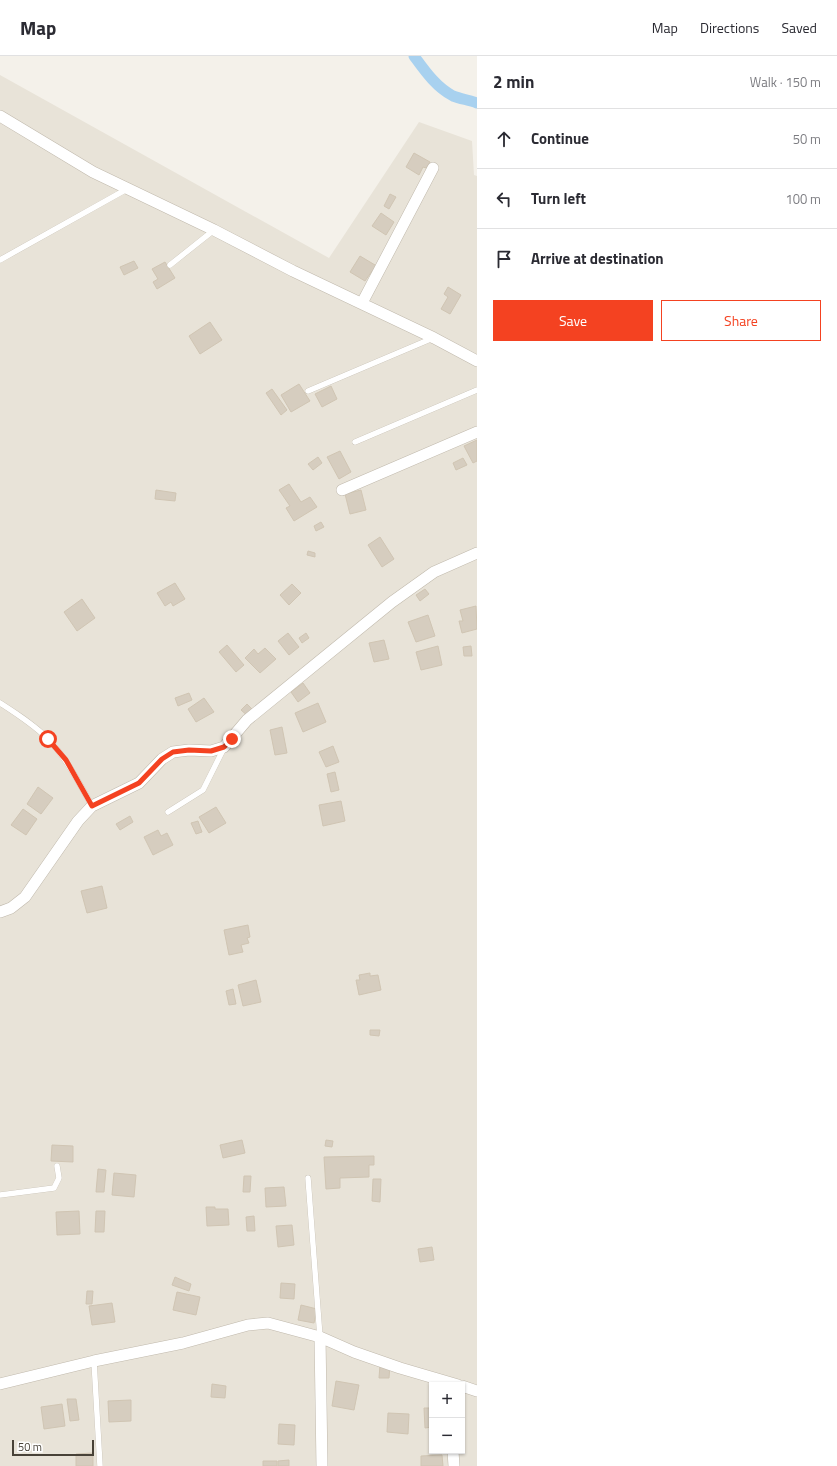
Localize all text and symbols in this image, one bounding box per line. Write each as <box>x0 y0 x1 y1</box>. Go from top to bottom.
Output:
text: Map <box>20 13 56 42</box>
text: Map <box>652 17 678 38</box>
text: Directions <box>700 17 759 38</box>
text: Saved <box>781 17 817 38</box>
text: 2 min <box>493 69 534 95</box>
text: Walk · 150 m <box>750 72 821 92</box>
text: Continue <box>531 127 589 150</box>
icon: ahead <box>493 128 515 150</box>
text: 50 m <box>793 129 821 149</box>
text: Turn left <box>531 187 586 210</box>
icon: left <box>493 188 515 210</box>
text: 100 m <box>785 189 821 209</box>
text: Arrive at destination <box>531 247 664 270</box>
icon: arrive <box>493 248 515 270</box>
button: Save <box>493 300 653 341</box>
button: Share <box>661 300 821 341</box>
route start <box>39 730 57 748</box>
route end <box>223 730 241 748</box>
map controls <box>429 1382 465 1454</box>
button: + <box>429 1382 465 1418</box>
button: − <box>429 1418 465 1454</box>
scale bar <box>12 1438 94 1457</box>
text: 50 m <box>18 1439 42 1455</box>

